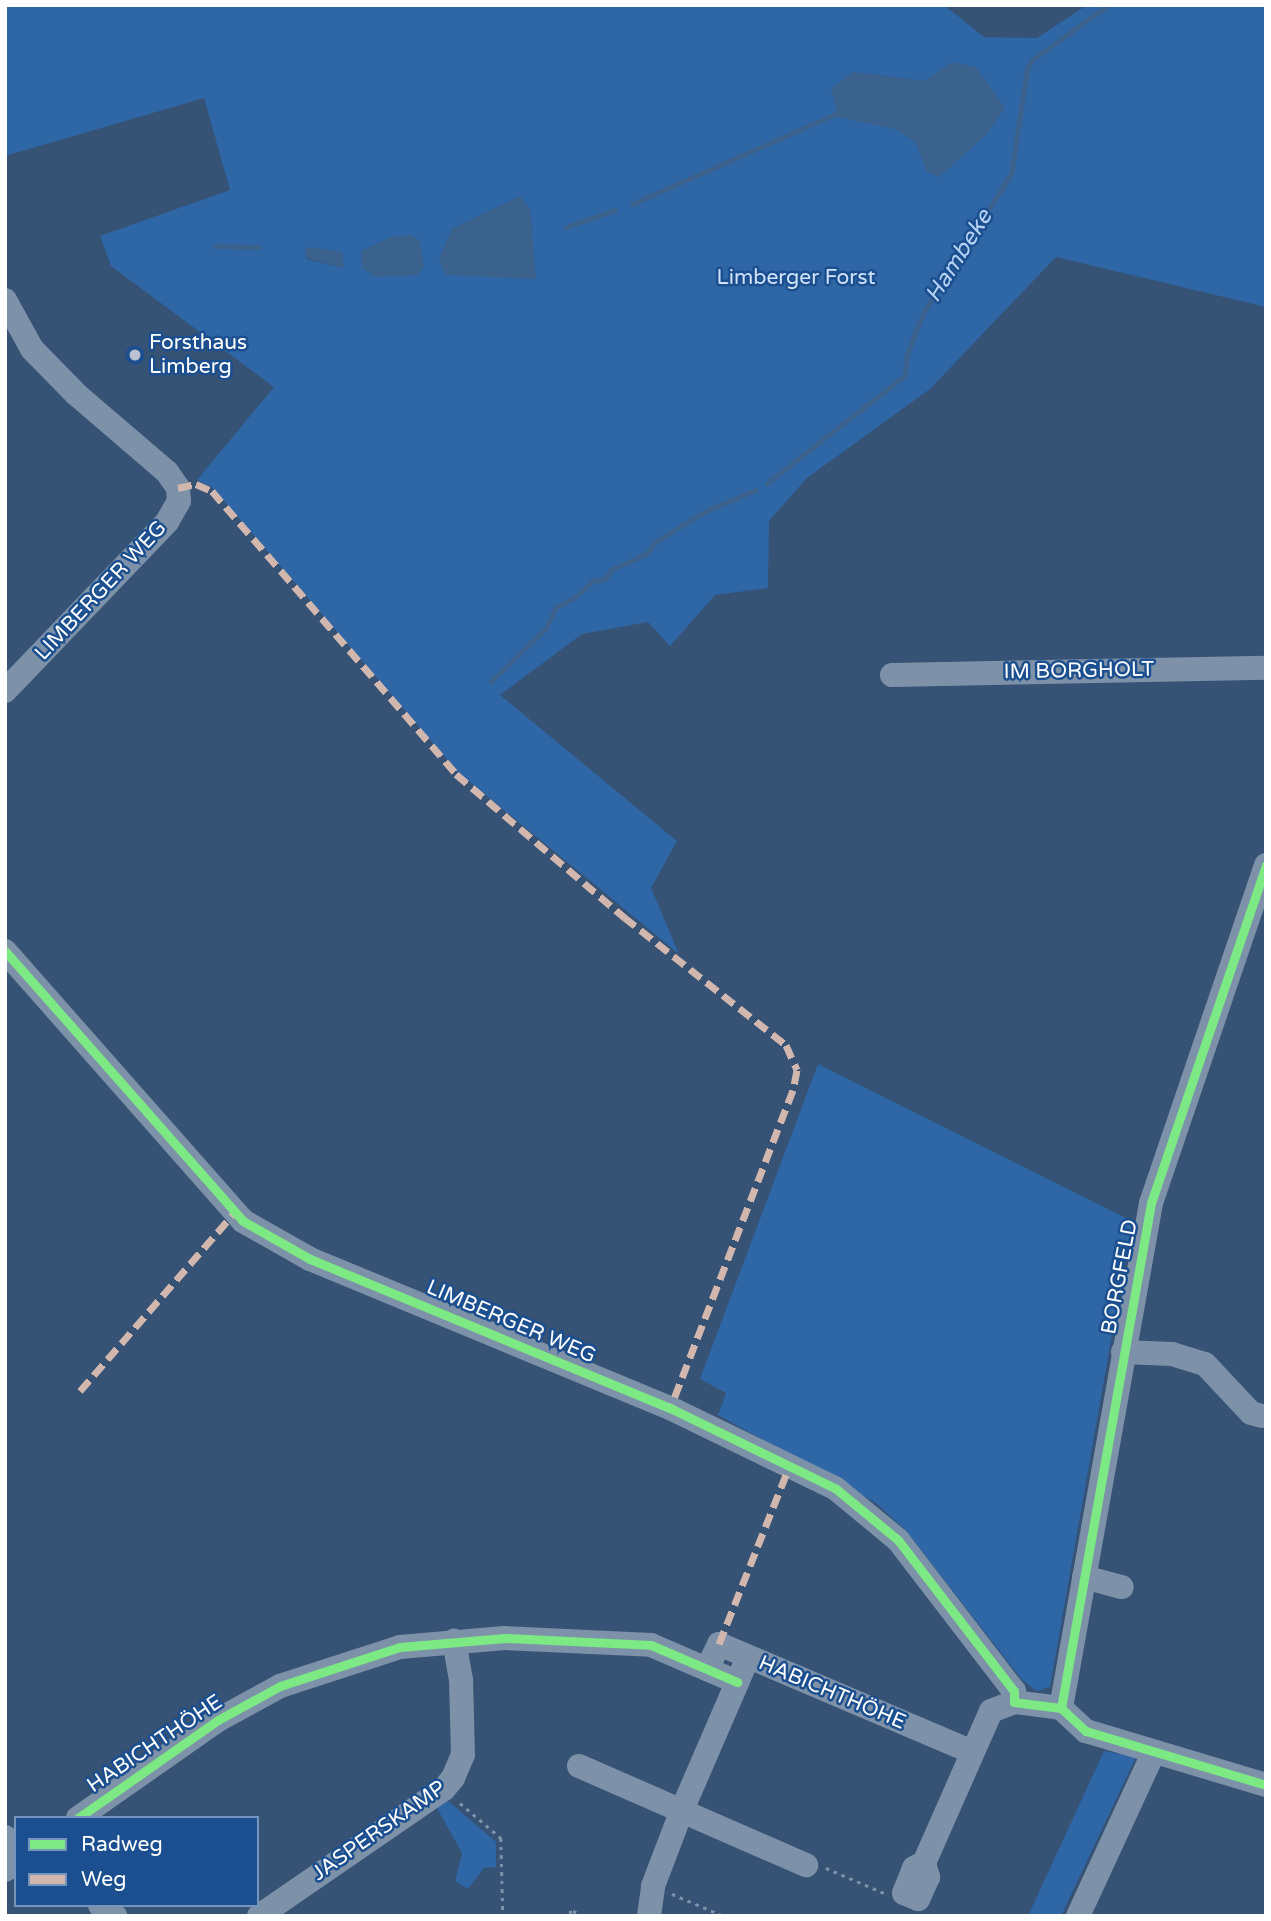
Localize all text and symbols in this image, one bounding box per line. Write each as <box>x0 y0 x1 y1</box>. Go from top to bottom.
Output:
water label: Hambeke <box>920 204 998 308</box>
park label: Limberger Forst <box>717 265 875 291</box>
place label: Forsthaus Limberg <box>149 330 247 380</box>
marker: Forsthaus Limberg <box>127 347 143 363</box>
street label: LIMBERGER WEG <box>30 516 172 666</box>
street label: IM BORGHOLT <box>1004 657 1154 685</box>
street label: BORGFELD <box>1097 1217 1143 1337</box>
street label: LIMBERGER WEG <box>423 1275 599 1369</box>
street label: HABICHTHÖHE <box>755 1651 909 1735</box>
street label: HABICHTHÖHE <box>83 1690 227 1798</box>
street label: JASPERSKAMP <box>307 1776 451 1886</box>
legend <box>14 1816 259 1907</box>
text: Radweg <box>81 1832 163 1857</box>
text: Weg <box>81 1867 126 1892</box>

